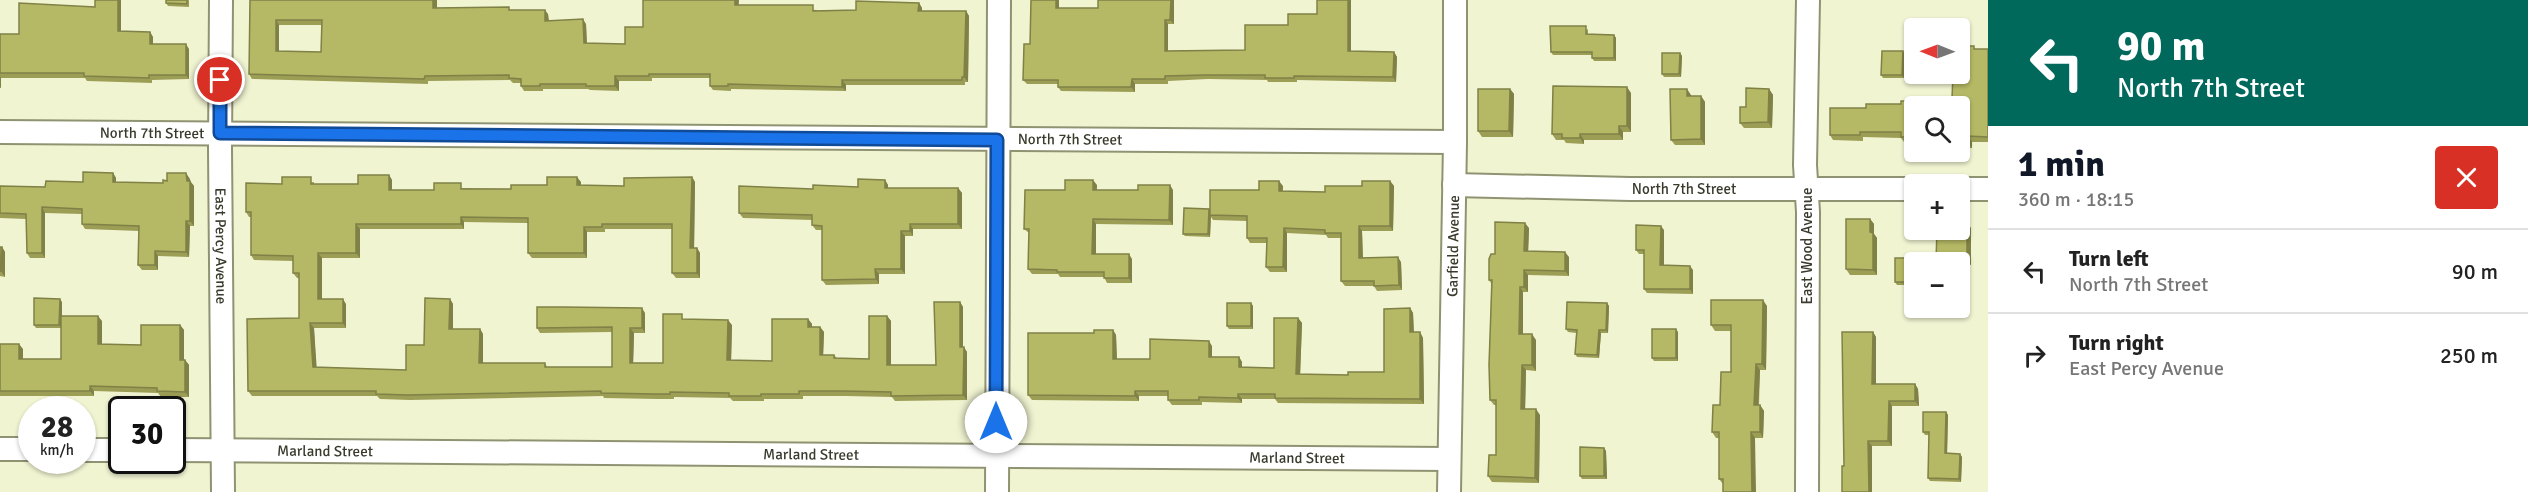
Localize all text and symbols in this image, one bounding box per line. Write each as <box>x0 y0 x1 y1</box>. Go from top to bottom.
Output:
north arrow <box>1904 18 1970 84</box>
map controls <box>1904 18 1970 318</box>
text: 90 m <box>2117 21 2206 72</box>
icon: left <box>2018 24 2096 102</box>
pin <box>194 54 245 105</box>
icon: arrive <box>203 63 236 96</box>
text: North 7th Street <box>2117 72 2305 105</box>
button: search <box>1904 96 1970 162</box>
street label: North 7th Street <box>100 124 204 142</box>
street label: North 7th Street <box>1018 130 1122 149</box>
text: 1 min <box>2018 142 2105 187</box>
button: close <box>2435 146 2498 209</box>
button: + <box>1904 174 1970 240</box>
street label: North 7th Street <box>1632 180 1736 198</box>
street label: East Wood Avenue <box>1798 187 1816 305</box>
text: 360 m · 18:15 <box>2018 187 2134 212</box>
street label: East Percy Avenue <box>211 188 230 304</box>
street label: Garfield Avenue <box>1443 195 1463 297</box>
text: Turn left <box>2069 245 2149 272</box>
button: − <box>1904 252 1970 318</box>
icon: left <box>2018 255 2051 288</box>
text: 90 m <box>2452 258 2498 285</box>
text: North 7th Street <box>2069 272 2208 297</box>
text: Turn right <box>2069 329 2164 356</box>
icon: right <box>2018 339 2051 372</box>
text: 250 m <box>2440 342 2498 369</box>
text: East Percy Avenue <box>2069 356 2224 381</box>
position arrow <box>964 390 1028 454</box>
speed limit sign: 30 <box>108 396 186 474</box>
text: 28 <box>41 409 73 446</box>
text: km/h <box>40 441 74 459</box>
street label: Marland Street <box>277 442 373 460</box>
street label: Marland Street <box>763 445 859 464</box>
street label: Marland Street <box>1249 449 1345 467</box>

